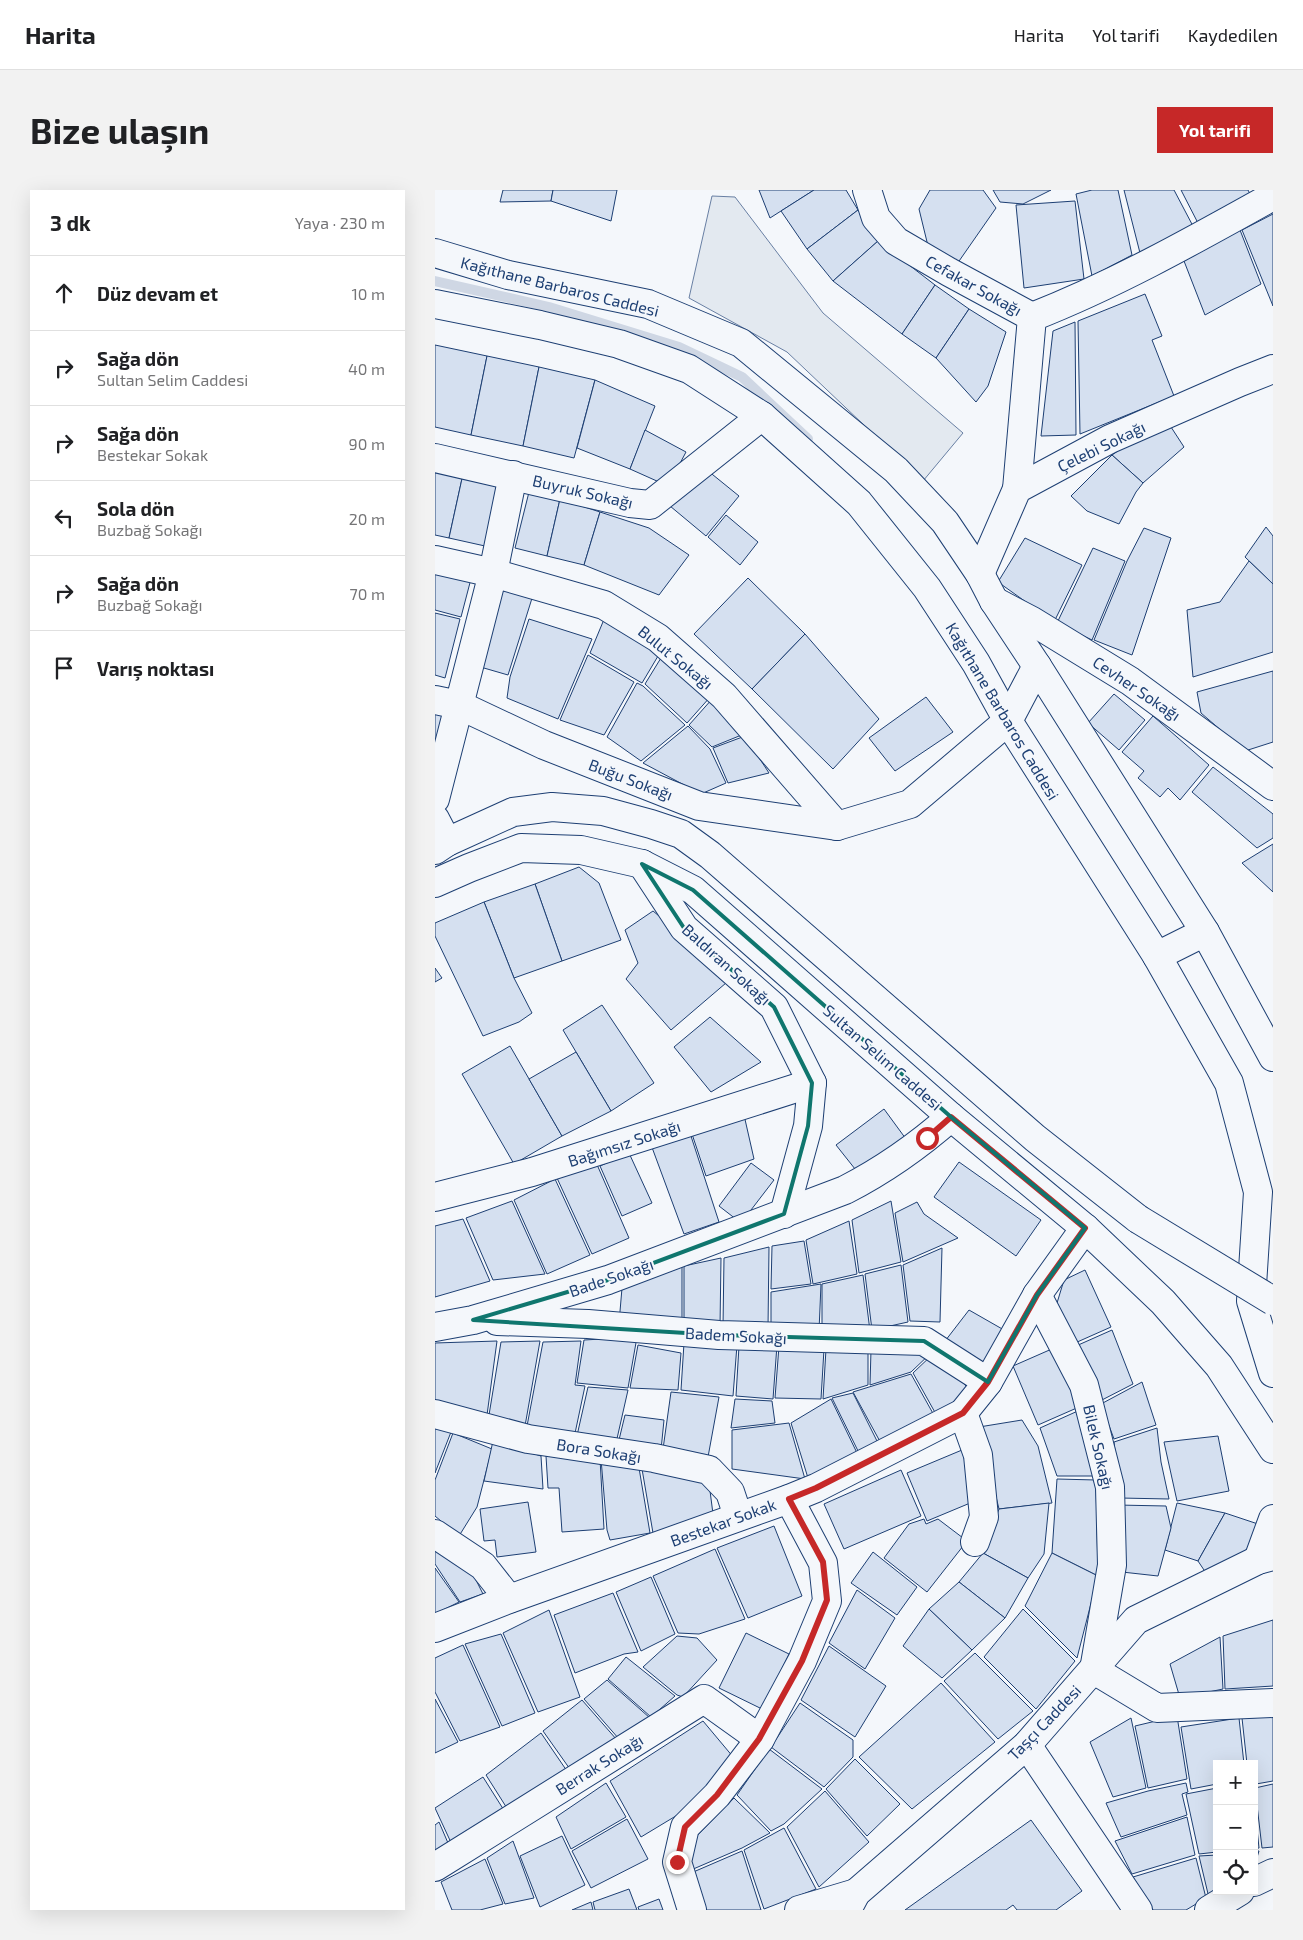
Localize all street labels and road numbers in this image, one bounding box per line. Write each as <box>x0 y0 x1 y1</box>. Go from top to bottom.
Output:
street label: Cefakar Sokağı <box>923 251 1025 319</box>
street label: Kağıthane Barbaros Caddesi <box>459 252 661 320</box>
street label: Çelebi Sokağı <box>1054 416 1149 476</box>
street label: Buyruk Sokağı <box>531 470 635 512</box>
street label: Kağıthane Barbaros Caddesi <box>942 619 1064 803</box>
street label: Bulut Sokağı <box>635 621 717 693</box>
street label: Cevher Sokağı <box>1090 652 1184 724</box>
street label: Buğu Sokağı <box>586 754 676 804</box>
street label: Baldıran Sokağı <box>679 919 775 1009</box>
street label: Sultan Selim Caddesi <box>820 1000 946 1114</box>
street label: Bağımsız Sokağı <box>565 1116 683 1170</box>
street label: Bade Sokağı <box>566 1254 656 1300</box>
street label: Badem Sokağı <box>685 1323 787 1347</box>
street label: Bilek Sokağı <box>1080 1403 1118 1491</box>
street label: Bora Sokağı <box>555 1434 643 1466</box>
street label: Bestekar Sokak <box>668 1494 778 1550</box>
street label: Taşçı Caddesi <box>1003 1681 1085 1764</box>
street label: Berrak Sokağı <box>552 1730 646 1798</box>

